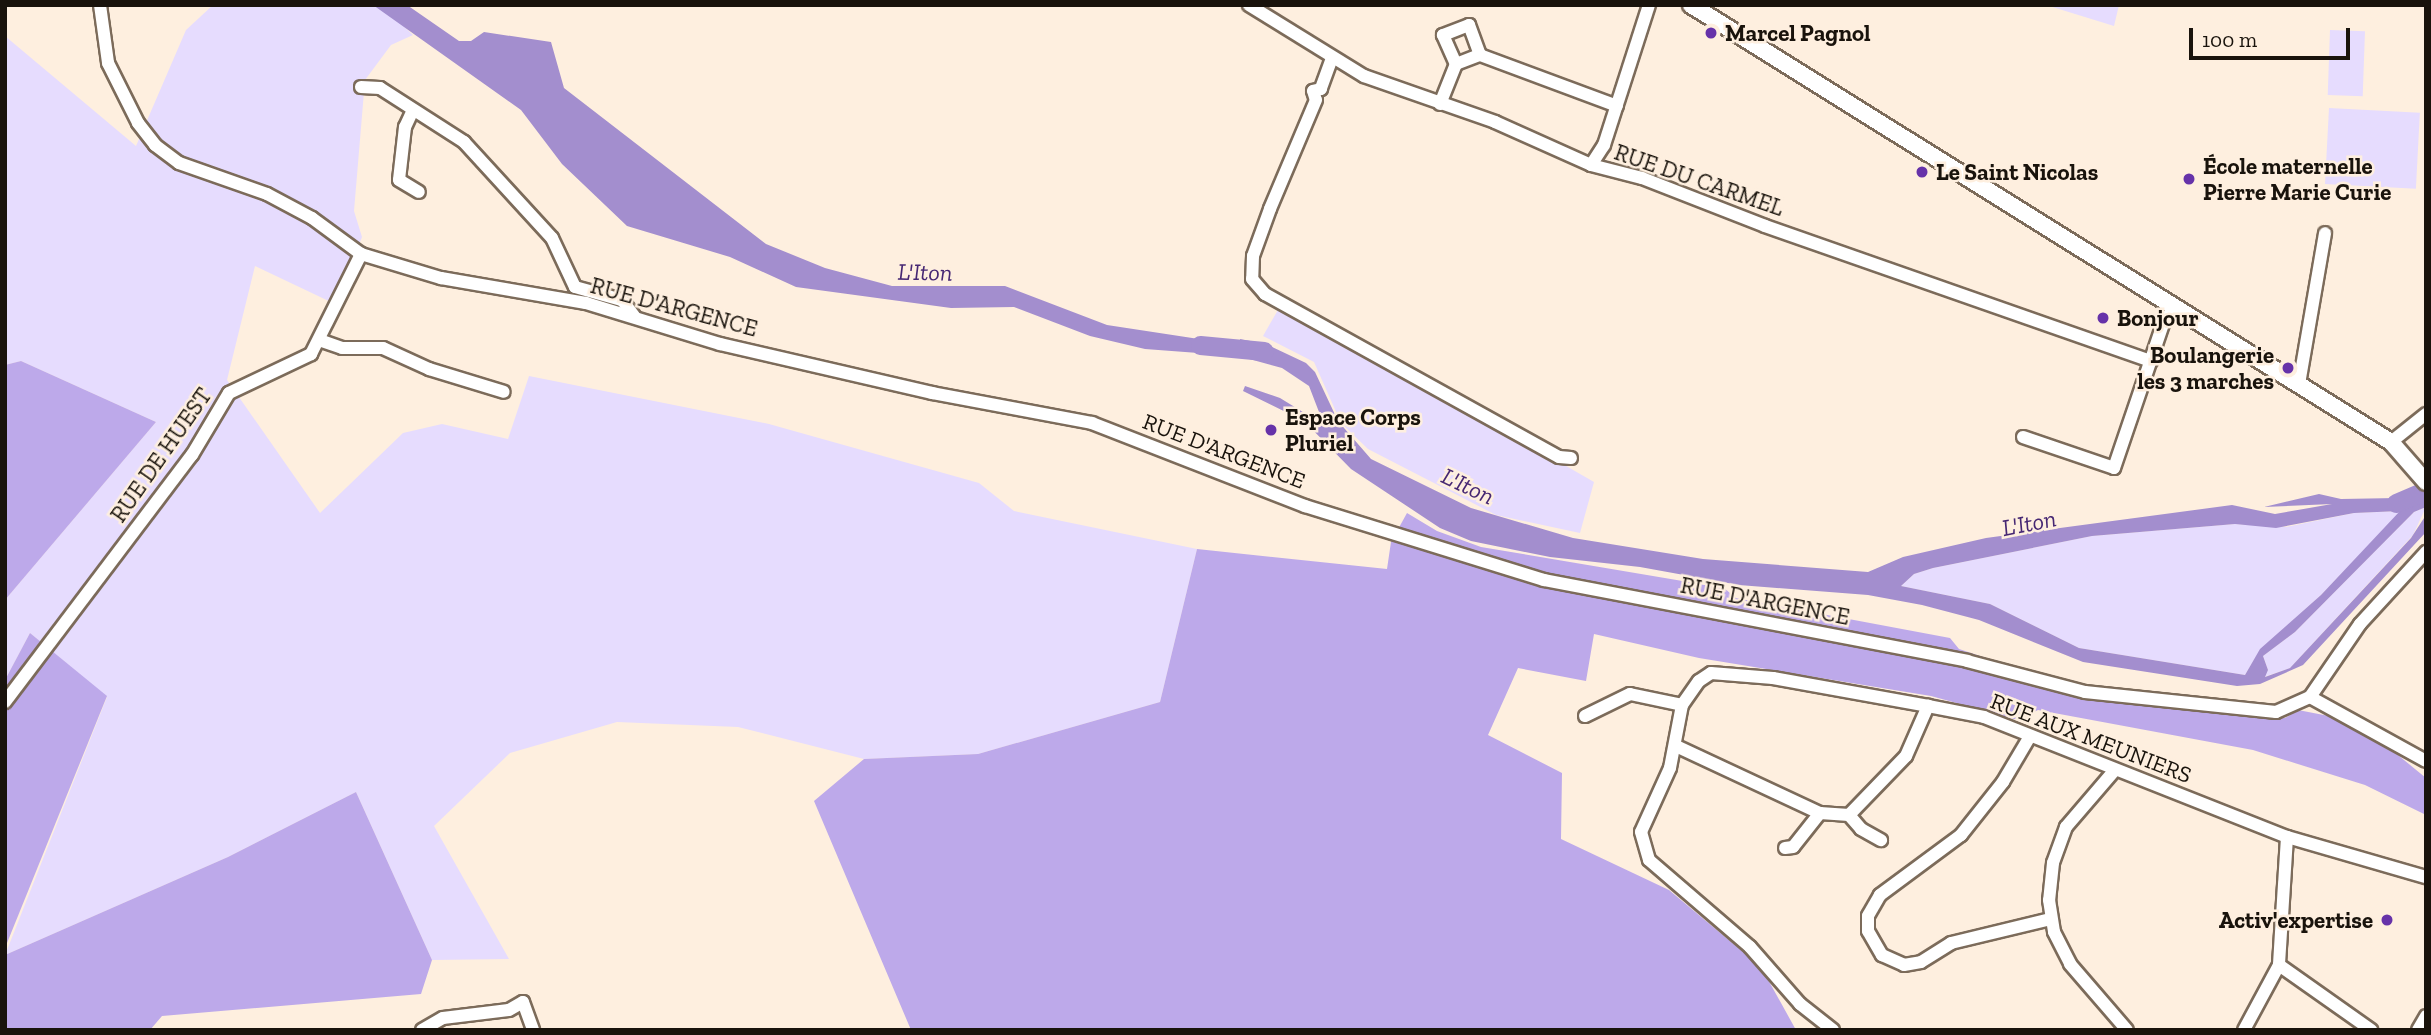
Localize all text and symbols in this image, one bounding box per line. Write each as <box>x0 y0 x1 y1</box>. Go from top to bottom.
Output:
scale bar <box>2193 14 2354 58</box>
place label: Marcel Pagnol <box>1725 19 1871 47</box>
marker: Marcel Pagnol <box>1703 25 1719 41</box>
text: 100 m <box>2202 27 2257 52</box>
street label: RUE DU CARMEL <box>1611 138 1787 222</box>
place label: École maternelle Pierre Marie Curie <box>2203 152 2391 206</box>
place label: Le Saint Nicolas <box>1936 158 2098 186</box>
marker: Le Saint Nicolas <box>1914 164 1930 180</box>
marker: École maternelle Pierre Marie Curie <box>2181 171 2197 187</box>
water label: L'Iton <box>897 257 953 287</box>
street label: RUE D'ARGENCE <box>588 271 760 343</box>
place label: Bonjour <box>2117 304 2199 332</box>
marker: Bonjour <box>2095 310 2111 326</box>
place label: Boulangerie les 3 marches <box>2137 341 2274 395</box>
marker: Boulangerie les 3 marches <box>2280 360 2296 376</box>
street label: RUE DE HUEST <box>104 382 218 528</box>
place label: Espace Corps Pluriel <box>1285 403 1421 457</box>
street label: RUE D'ARGENCE <box>1139 407 1309 495</box>
marker: Espace Corps Pluriel <box>1263 422 1279 438</box>
water label: L'Iton <box>1437 461 1499 511</box>
water label: L'Iton <box>1999 504 2059 542</box>
street label: RUE D'ARGENCE <box>1678 571 1852 631</box>
street label: RUE AUX MEUNIERS <box>1986 687 2196 789</box>
place label: Activ'expertise <box>2219 906 2373 934</box>
marker: Activ'expertise <box>2379 912 2395 928</box>

